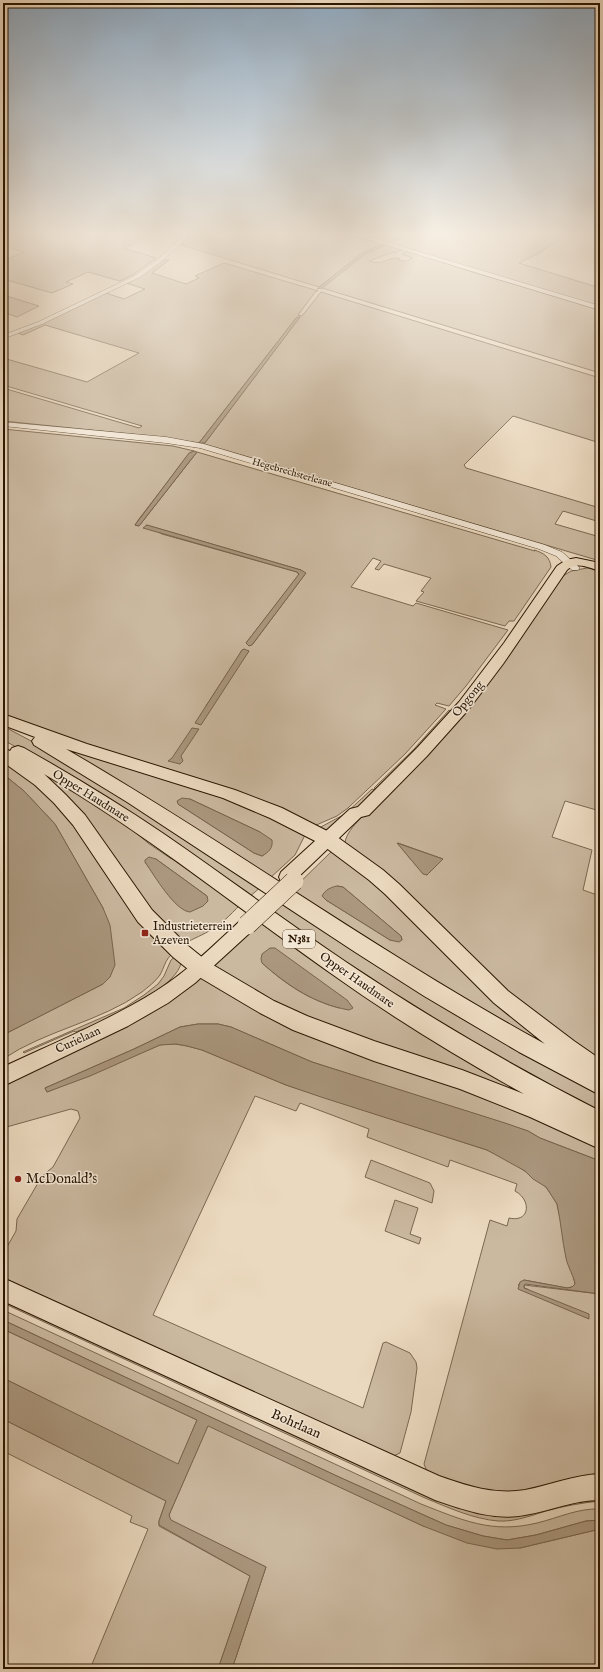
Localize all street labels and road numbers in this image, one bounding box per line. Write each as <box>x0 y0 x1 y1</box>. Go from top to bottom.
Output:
street label: Hegebrechsterleane <box>250 455 334 491</box>
street label: Opgong <box>449 677 488 721</box>
street label: Opper Haudmare <box>49 766 133 827</box>
road number: N381 <box>283 930 315 948</box>
street label: Opper Haudmare <box>316 949 398 1012</box>
street label: Curielaan <box>53 1023 103 1057</box>
street label: Bohrlaan <box>268 1405 324 1443</box>

